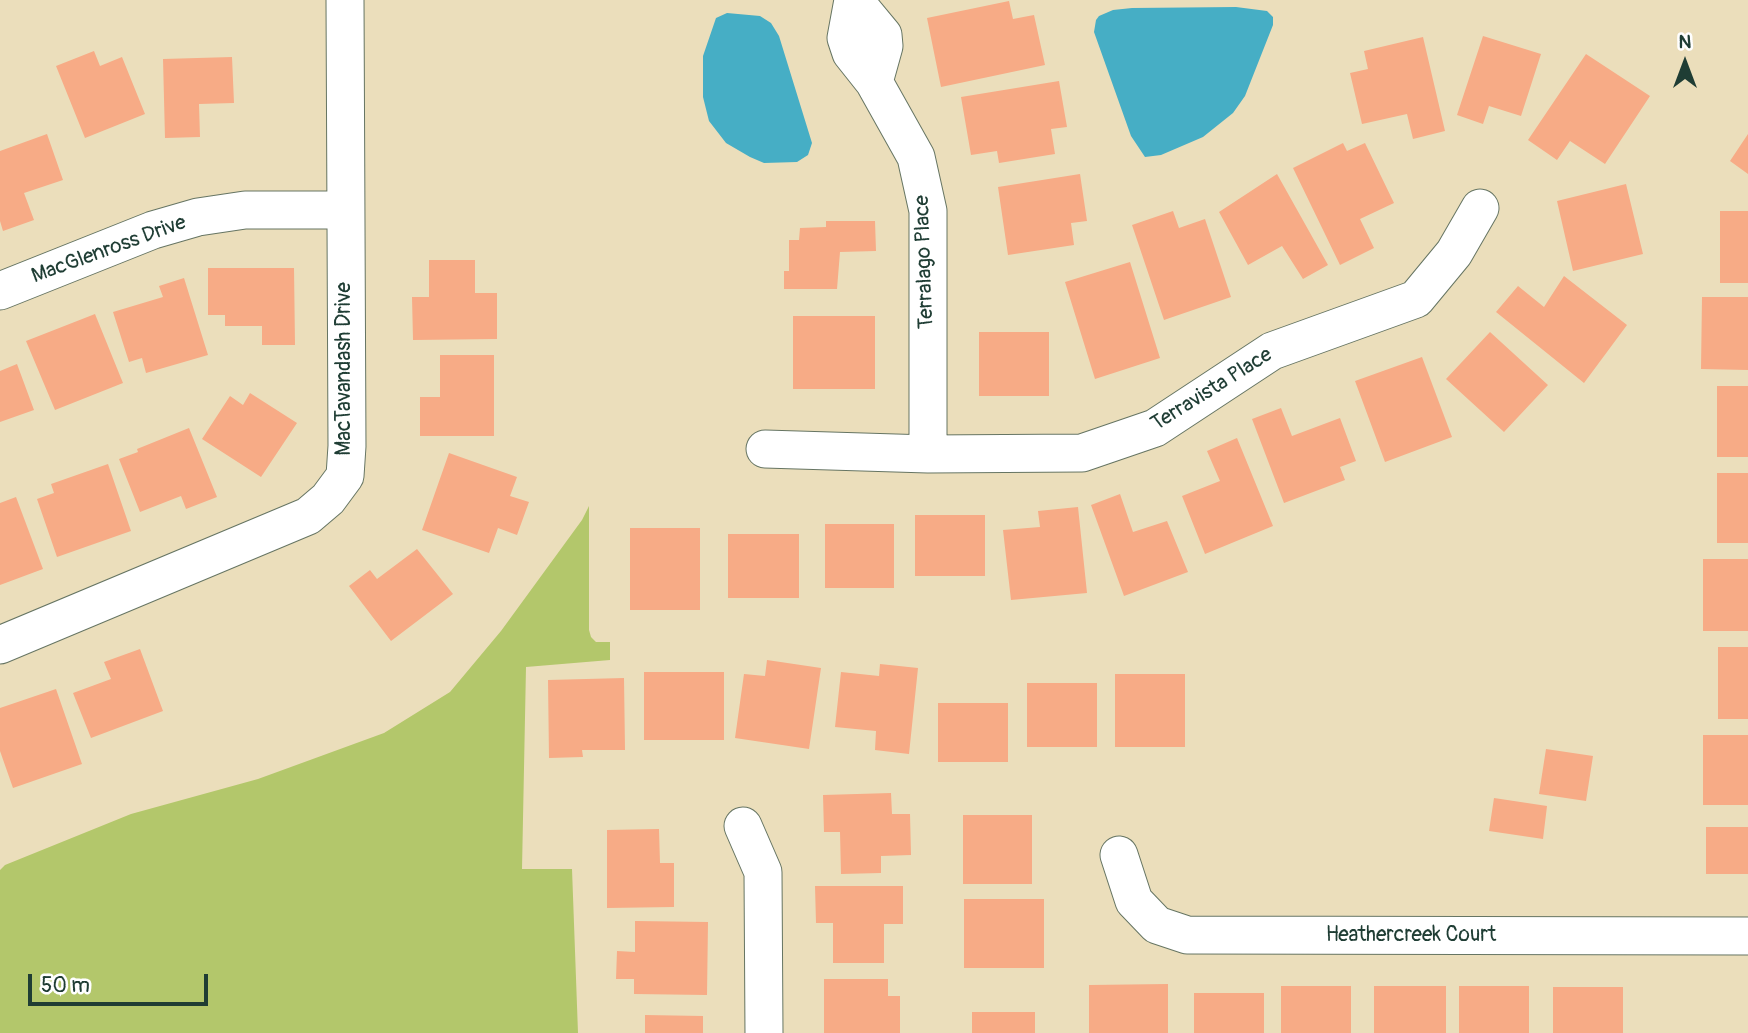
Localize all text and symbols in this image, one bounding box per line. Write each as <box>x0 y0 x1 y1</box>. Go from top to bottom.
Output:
north arrow <box>1650 28 1720 98</box>
text: N <box>1679 30 1691 54</box>
street label: Terralago Place <box>910 195 940 329</box>
street label: MacGlenross Drive <box>28 210 190 290</box>
street label: MacTavandash Drive <box>332 282 358 456</box>
street label: Terravista Place <box>1147 343 1277 437</box>
street label: Heathercreek Court <box>1326 923 1496 949</box>
scale bar <box>32 960 212 1004</box>
text: 50 m <box>41 972 90 999</box>

